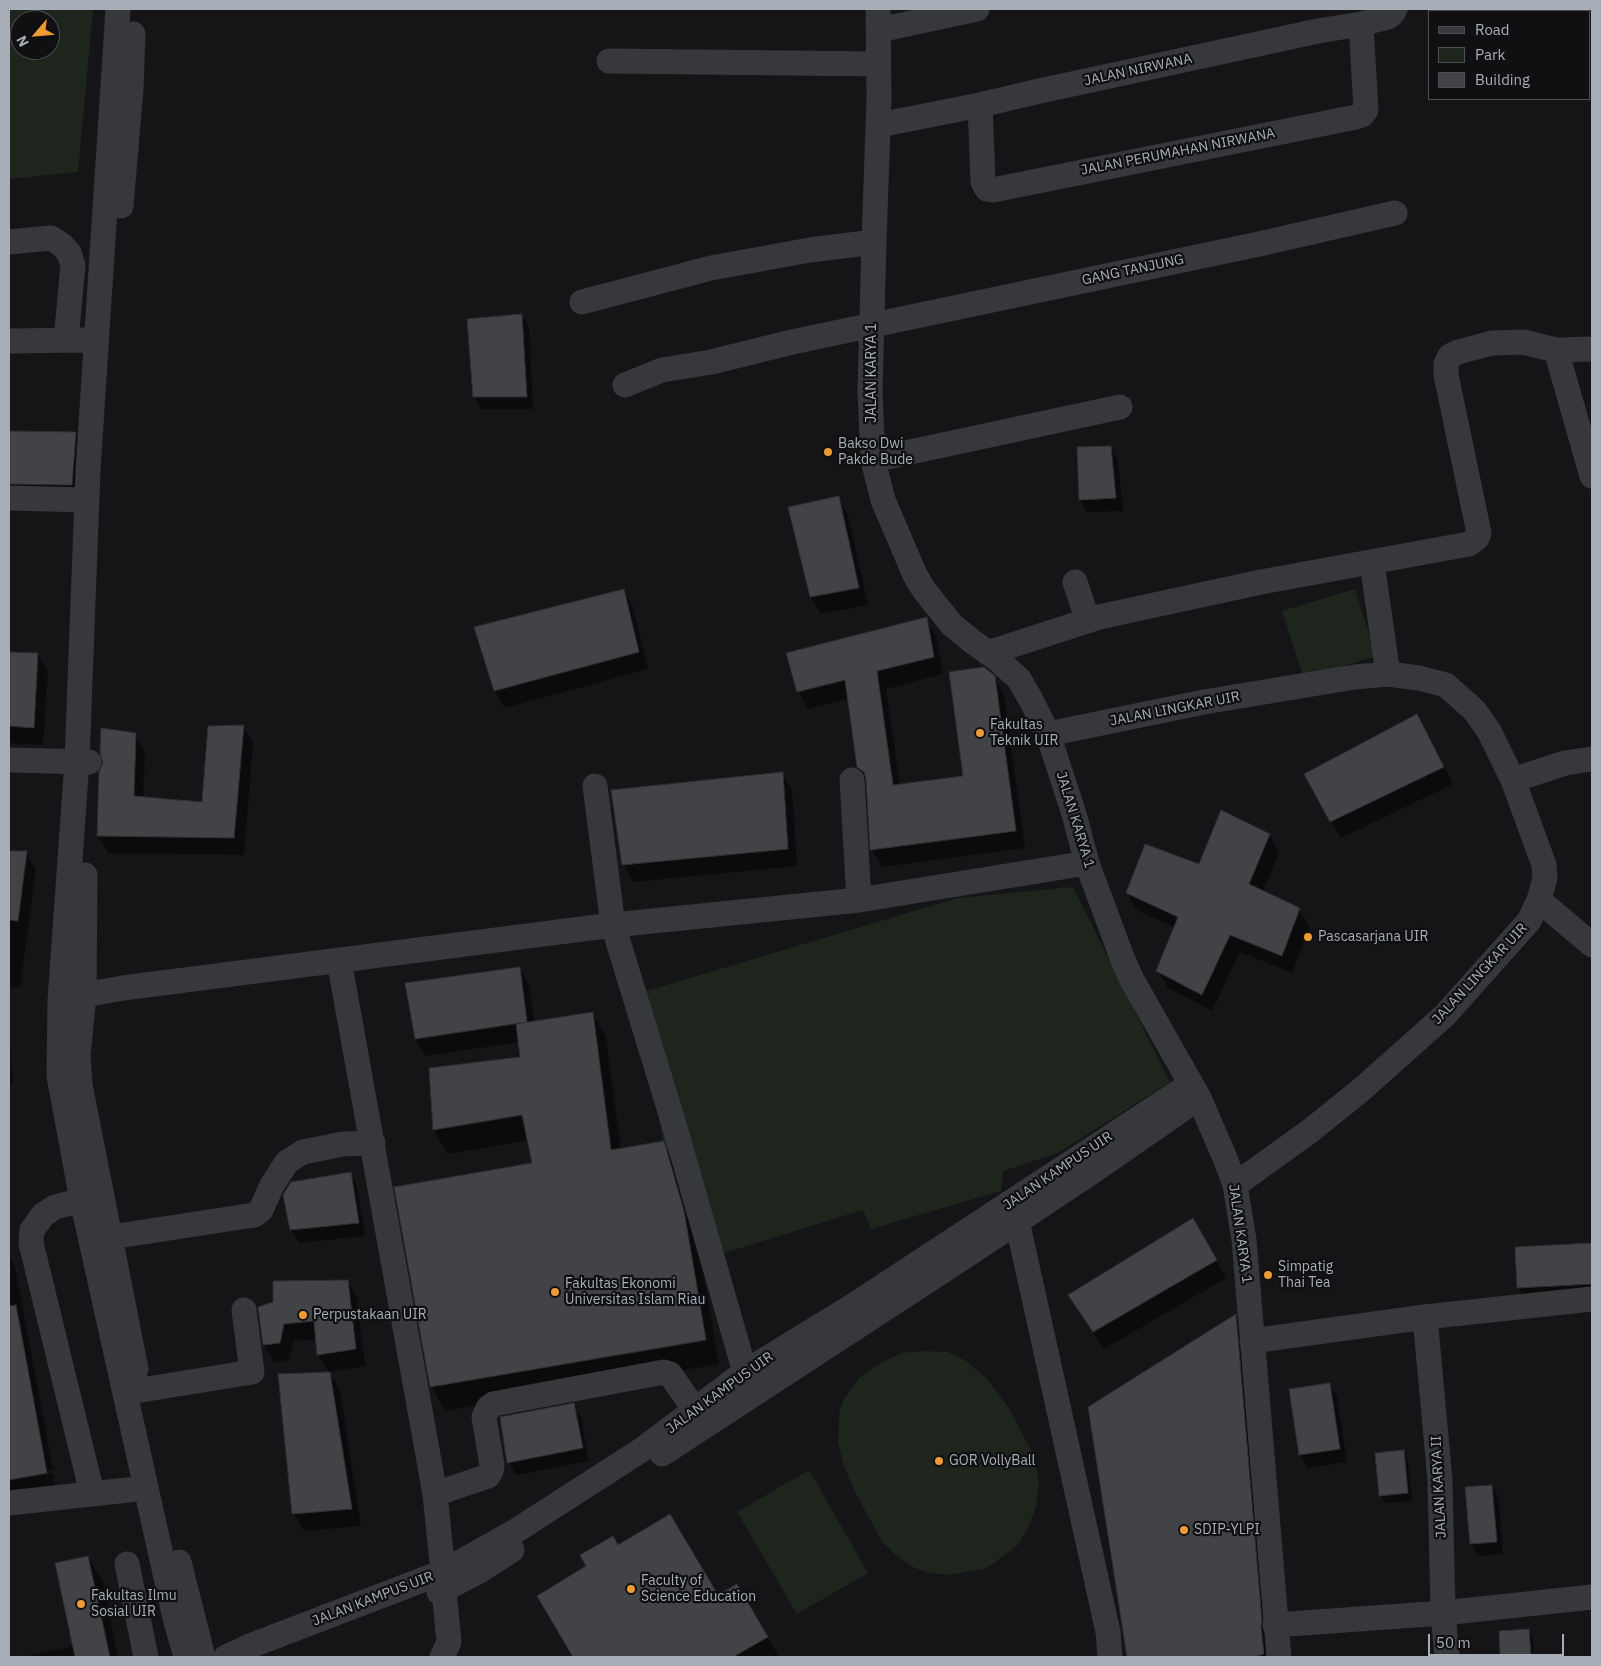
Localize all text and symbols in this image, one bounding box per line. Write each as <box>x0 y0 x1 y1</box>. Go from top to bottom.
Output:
north arrow <box>10 10 60 60</box>
legend <box>1428 10 1591 100</box>
text: Road <box>1475 20 1510 39</box>
text: N <box>12 33 33 50</box>
text: Park <box>1475 45 1505 64</box>
street label: JALAN NIRWANA <box>1082 50 1194 90</box>
text: Building <box>1475 70 1530 89</box>
street label: JALAN PERUMAHAN NIRWANA <box>1079 125 1277 179</box>
street label: GANG TANJUNG <box>1080 251 1186 289</box>
street label: JALAN KARYA 1 <box>864 323 880 423</box>
place label: Bakso Dwi Pakde Bude <box>838 436 913 468</box>
marker: Bakso Dwi Pakde Bude <box>822 446 834 458</box>
street label: JALAN LINGKAR UIR <box>1109 688 1241 730</box>
place label: Fakultas Teknik UIR <box>990 717 1058 750</box>
marker: Fakultas Teknik UIR <box>974 727 986 739</box>
street label: JALAN KARYA 1 <box>1052 770 1098 870</box>
street label: JALAN LINGKAR UIR <box>1429 920 1531 1028</box>
place label: Pascasarjana UIR <box>1318 929 1428 945</box>
marker: Pascasarjana UIR <box>1302 931 1314 943</box>
street label: JALAN KAMPUS UIR <box>1000 1128 1116 1214</box>
street label: JALAN KARYA 1 <box>1225 1183 1255 1285</box>
place label: Simpatig Thai Tea <box>1278 1259 1333 1292</box>
marker: Simpatig Thai Tea <box>1262 1269 1274 1281</box>
place label: Fakultas Ekonomi Universitas Islam Riau <box>565 1276 705 1308</box>
marker: Fakultas Ekonomi Universitas Islam Riau <box>549 1286 561 1298</box>
place label: Perpustakaan UIR <box>313 1307 427 1323</box>
marker: Perpustakaan UIR <box>297 1309 309 1321</box>
street label: JALAN KAMPUS UIR <box>663 1349 777 1437</box>
street label: JALAN KARYA II <box>1428 1435 1450 1539</box>
place label: GOR VollyBall <box>949 1453 1035 1469</box>
marker: GOR VollyBall <box>933 1455 945 1467</box>
place label: SDIP-YLPI <box>1194 1522 1260 1538</box>
marker: SDIP-YLPI <box>1178 1524 1190 1536</box>
street label: JALAN KAMPUS UIR <box>310 1568 436 1630</box>
place label: Faculty of Science Education <box>641 1573 756 1605</box>
marker: Faculty of Science Education <box>625 1583 637 1595</box>
place label: Fakultas Ilmu Sosial UIR <box>91 1588 177 1620</box>
marker: Fakultas Ilmu Sosial UIR <box>75 1598 87 1610</box>
scale bar <box>1431 1624 1567 1656</box>
text: 50 m <box>1436 1633 1471 1652</box>

